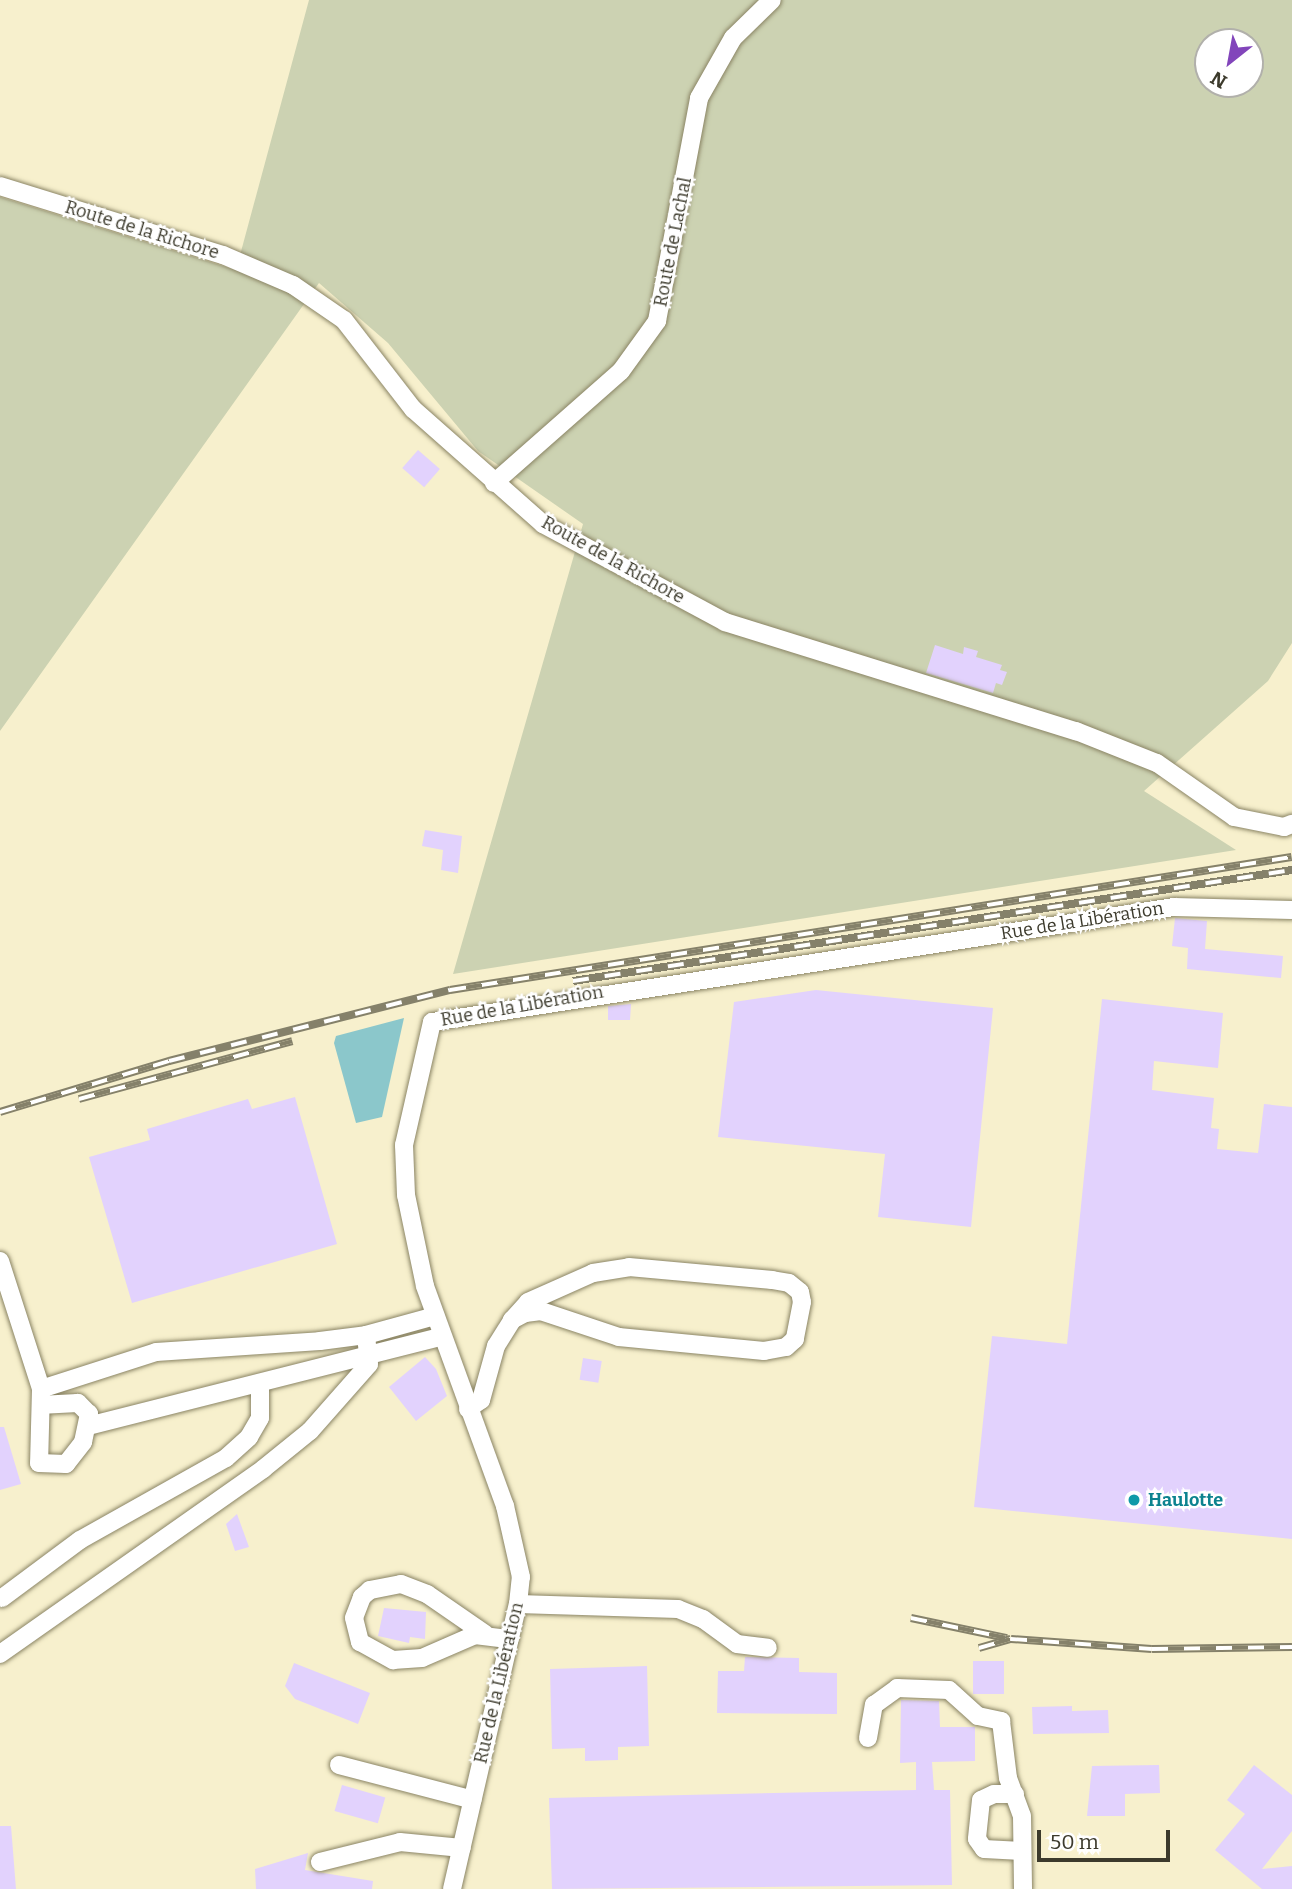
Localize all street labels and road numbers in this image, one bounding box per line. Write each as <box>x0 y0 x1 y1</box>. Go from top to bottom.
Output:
street label: Route de Lachal <box>650 175 696 309</box>
street label: Route de la Richore <box>62 196 222 264</box>
street label: Route de la Richore <box>538 512 688 608</box>
street label: Rue de la Libération <box>999 897 1165 945</box>
street label: Rue de la Libération <box>439 981 605 1031</box>
street label: Rue de la Libération <box>470 1600 528 1766</box>

